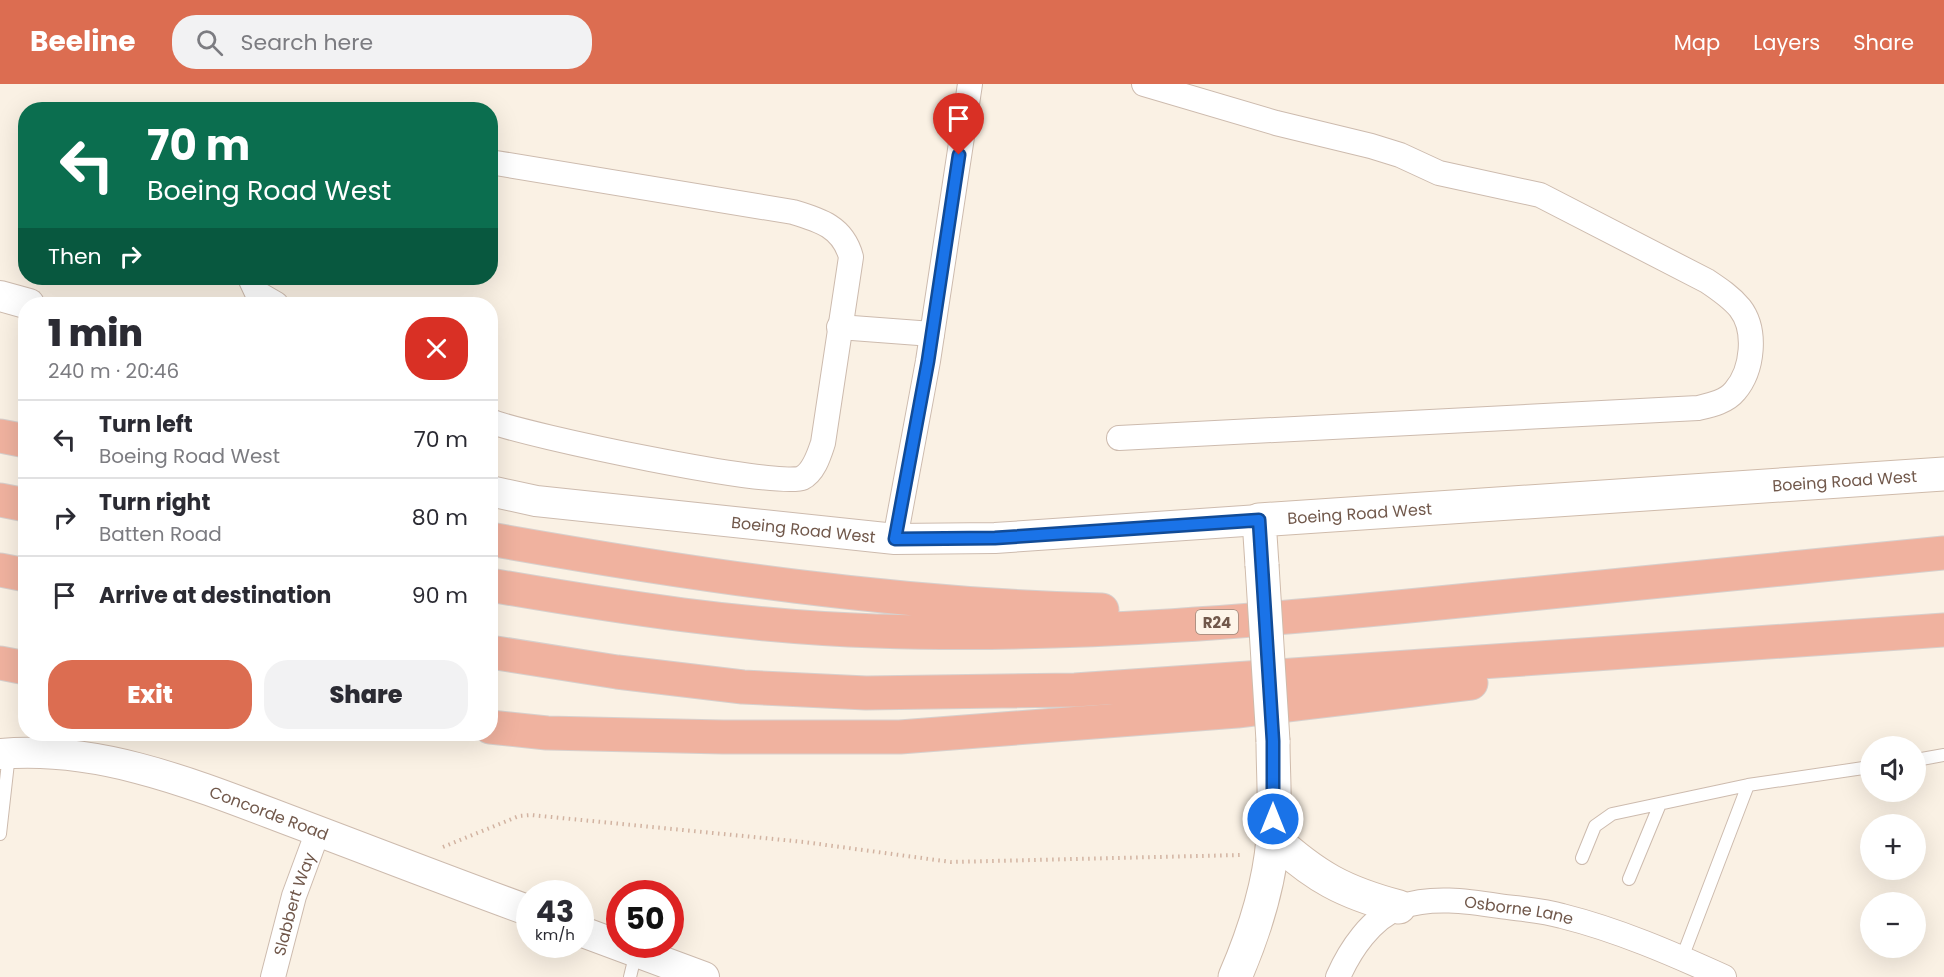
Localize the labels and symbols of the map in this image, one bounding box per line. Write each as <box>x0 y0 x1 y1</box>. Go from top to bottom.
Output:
pin <box>933 93 984 155</box>
street label: Boeing Road West <box>1772 464 1918 497</box>
street label: Boeing Road West <box>1287 497 1433 530</box>
street label: Boeing Road West <box>730 510 877 548</box>
road number: R24 <box>1196 610 1238 634</box>
street label: Concorde Road <box>207 780 332 846</box>
position arrow <box>1241 787 1305 851</box>
street label: Slabbert Way <box>267 849 321 958</box>
speed limit sign: 50 <box>606 880 684 958</box>
street label: Osborne Lane <box>1463 890 1576 930</box>

